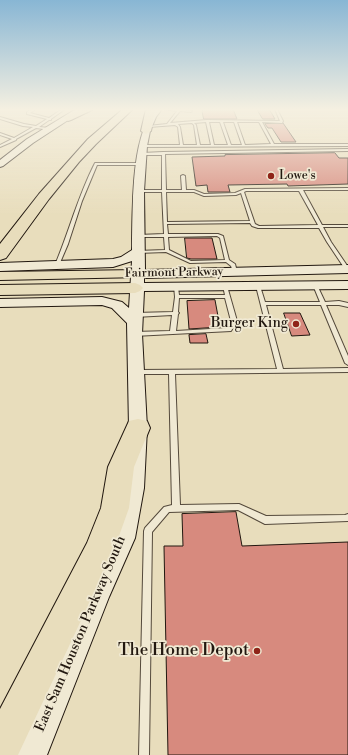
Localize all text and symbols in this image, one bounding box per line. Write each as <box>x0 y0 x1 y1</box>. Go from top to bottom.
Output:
place label: Lowe's <box>279 169 316 183</box>
marker: Lowe's <box>266 171 276 181</box>
street label: Fairmont Parkway <box>124 265 224 281</box>
place label: Burger King <box>211 316 288 332</box>
marker: Burger King <box>291 319 301 329</box>
street label: East Sam Houston Parkway South <box>32 534 130 734</box>
place label: The Home Depot <box>118 641 249 661</box>
marker: The Home Depot <box>252 646 262 656</box>

